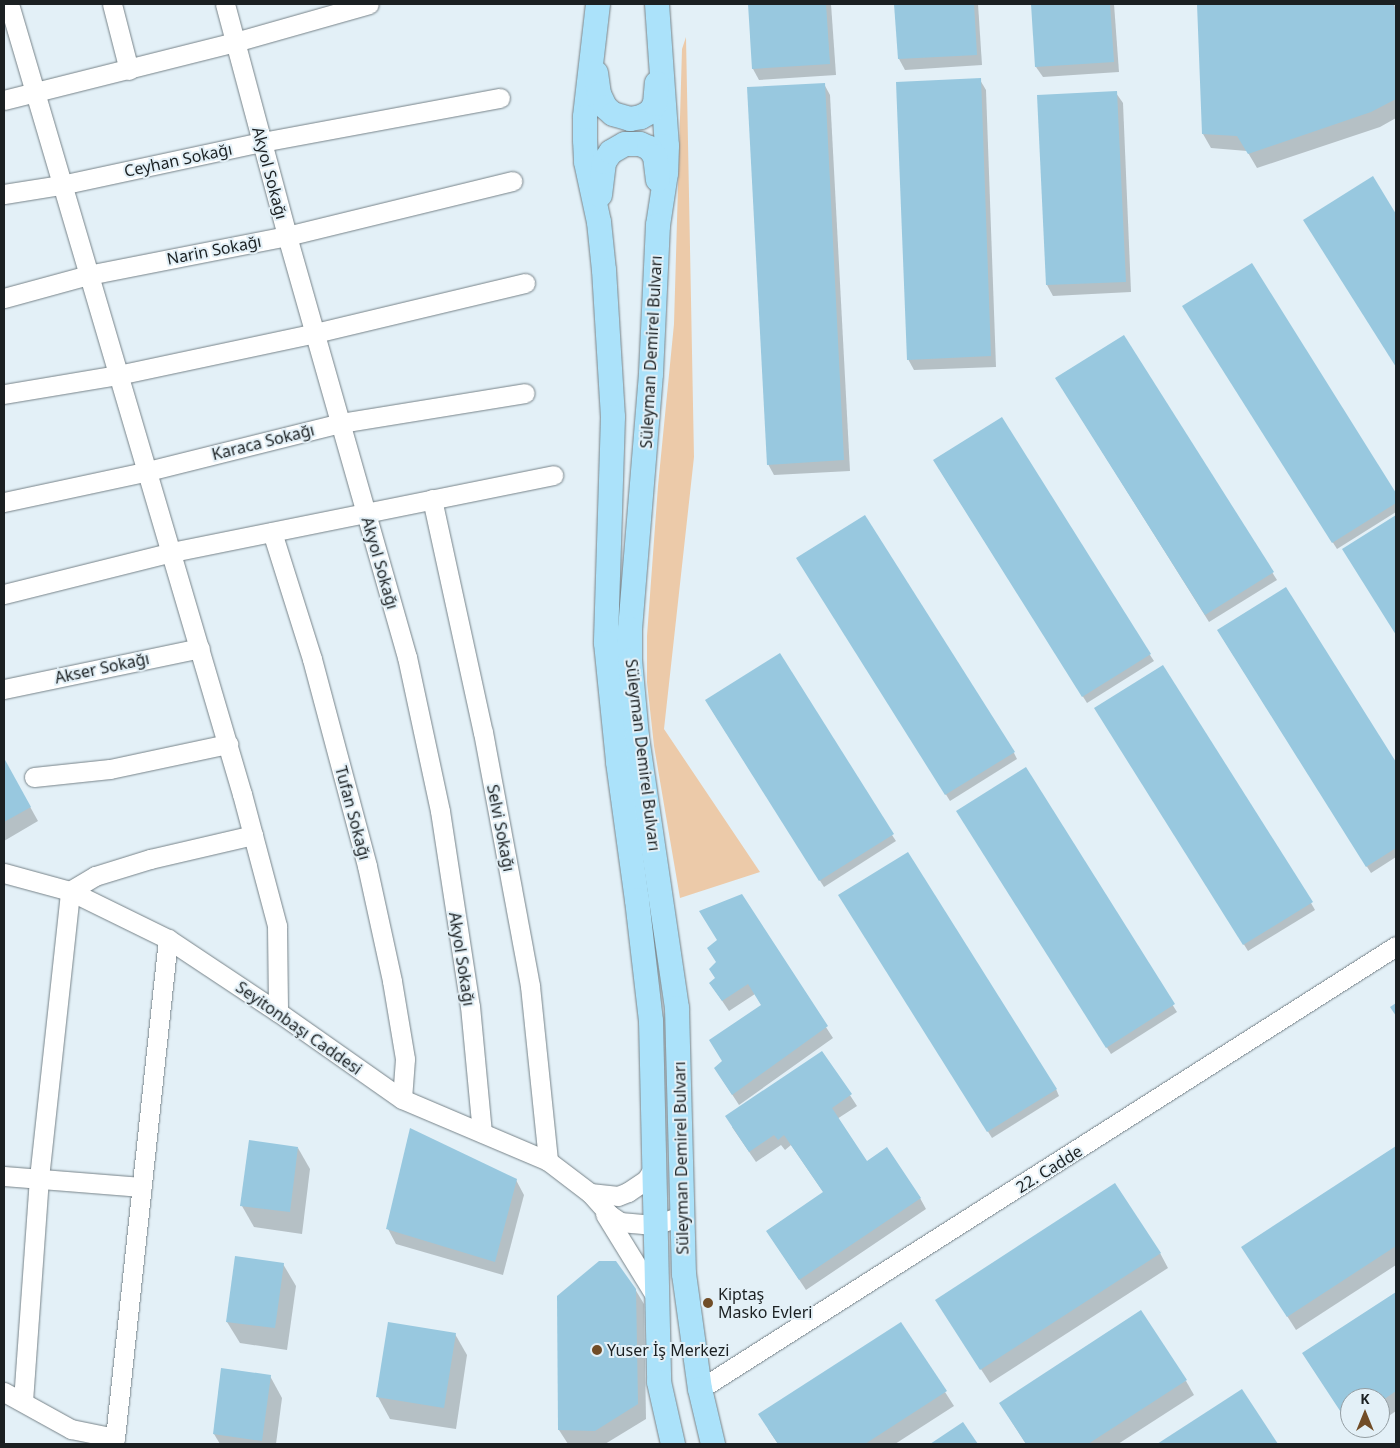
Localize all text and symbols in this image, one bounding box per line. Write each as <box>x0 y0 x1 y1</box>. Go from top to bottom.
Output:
street label: Akyol Sokağı <box>248 125 292 221</box>
street label: Ceyhan Sokağı <box>122 139 234 181</box>
street label: Narin Sokağı <box>165 231 263 269</box>
street label: Süleyman Demirel Bulvarı <box>636 255 666 449</box>
street label: Karaca Sokağı <box>210 420 316 464</box>
street label: Akyol Sokağı <box>358 515 402 611</box>
street label: Akser Sokağı <box>53 649 151 687</box>
street label: Süleyman Demirel Bulvarı <box>622 658 664 852</box>
street label: Tufan Sokağı <box>331 764 375 862</box>
street label: Selvi Sokağı <box>483 783 519 873</box>
street label: Akyol Sokağı <box>445 911 479 1007</box>
street label: Seyitonbaşı Caddesi <box>232 977 366 1079</box>
street label: Süleyman Demirel Bulvarı <box>670 1061 692 1255</box>
street label: 22. Cadde <box>1012 1141 1086 1197</box>
place label: Kiptaş Masko Evleri <box>718 1284 812 1322</box>
marker: Kiptaş Masko Evleri <box>702 1297 714 1309</box>
place label: Yuser İş Merkezi <box>607 1340 729 1360</box>
marker: Yuser İş Merkezi <box>591 1344 603 1356</box>
north arrow <box>1340 1388 1390 1438</box>
text: K <box>1360 1389 1370 1408</box>

